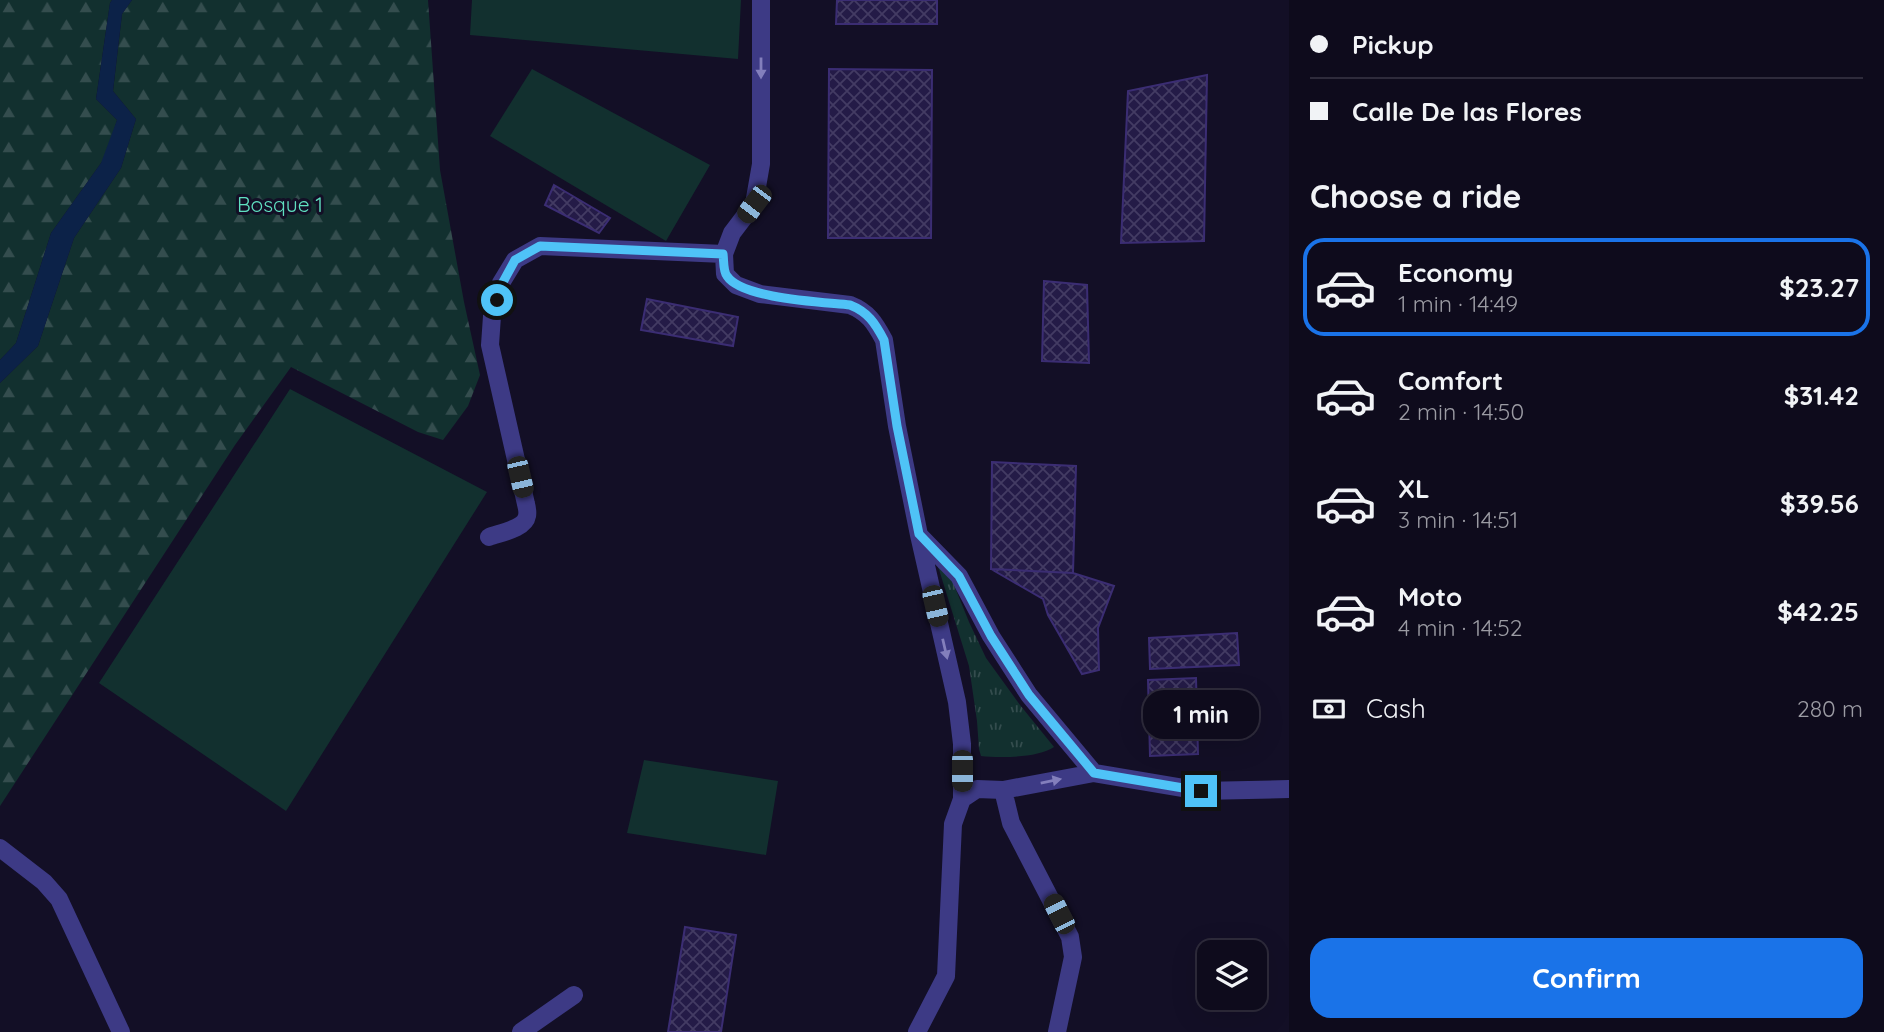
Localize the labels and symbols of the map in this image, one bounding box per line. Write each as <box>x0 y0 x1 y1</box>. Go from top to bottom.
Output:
one-way arrow <box>755 57 767 79</box>
car <box>733 181 776 227</box>
park label: Bosque 1 <box>237 191 323 217</box>
route start <box>481 284 513 316</box>
car <box>506 454 535 500</box>
car <box>921 583 950 629</box>
one-way arrow <box>940 638 951 660</box>
callout: 1 min <box>1143 690 1259 738</box>
car <box>952 750 973 792</box>
one-way arrow <box>1040 775 1062 786</box>
route end <box>1185 775 1217 807</box>
car <box>1041 891 1078 937</box>

